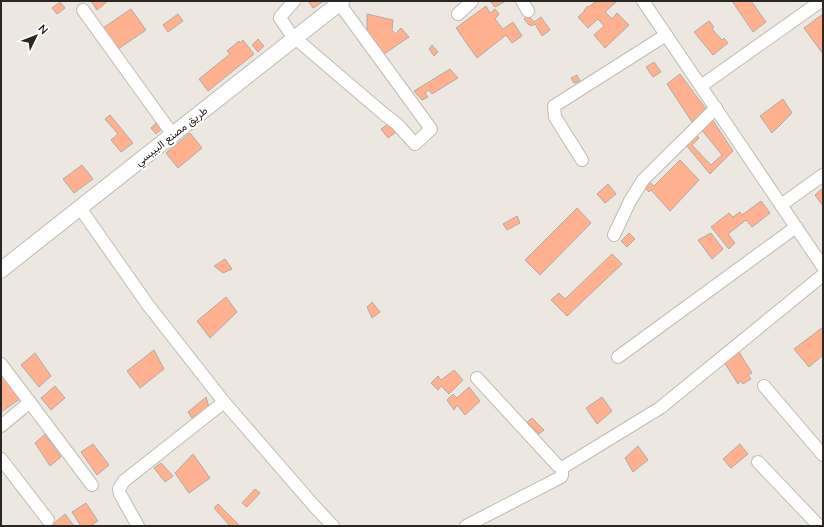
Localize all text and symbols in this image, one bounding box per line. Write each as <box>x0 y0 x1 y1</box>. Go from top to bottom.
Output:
north arrow <box>16 16 56 56</box>
text: N <box>35 21 51 38</box>
street label: طريق مصنع البيبسي <box>132 103 212 171</box>

